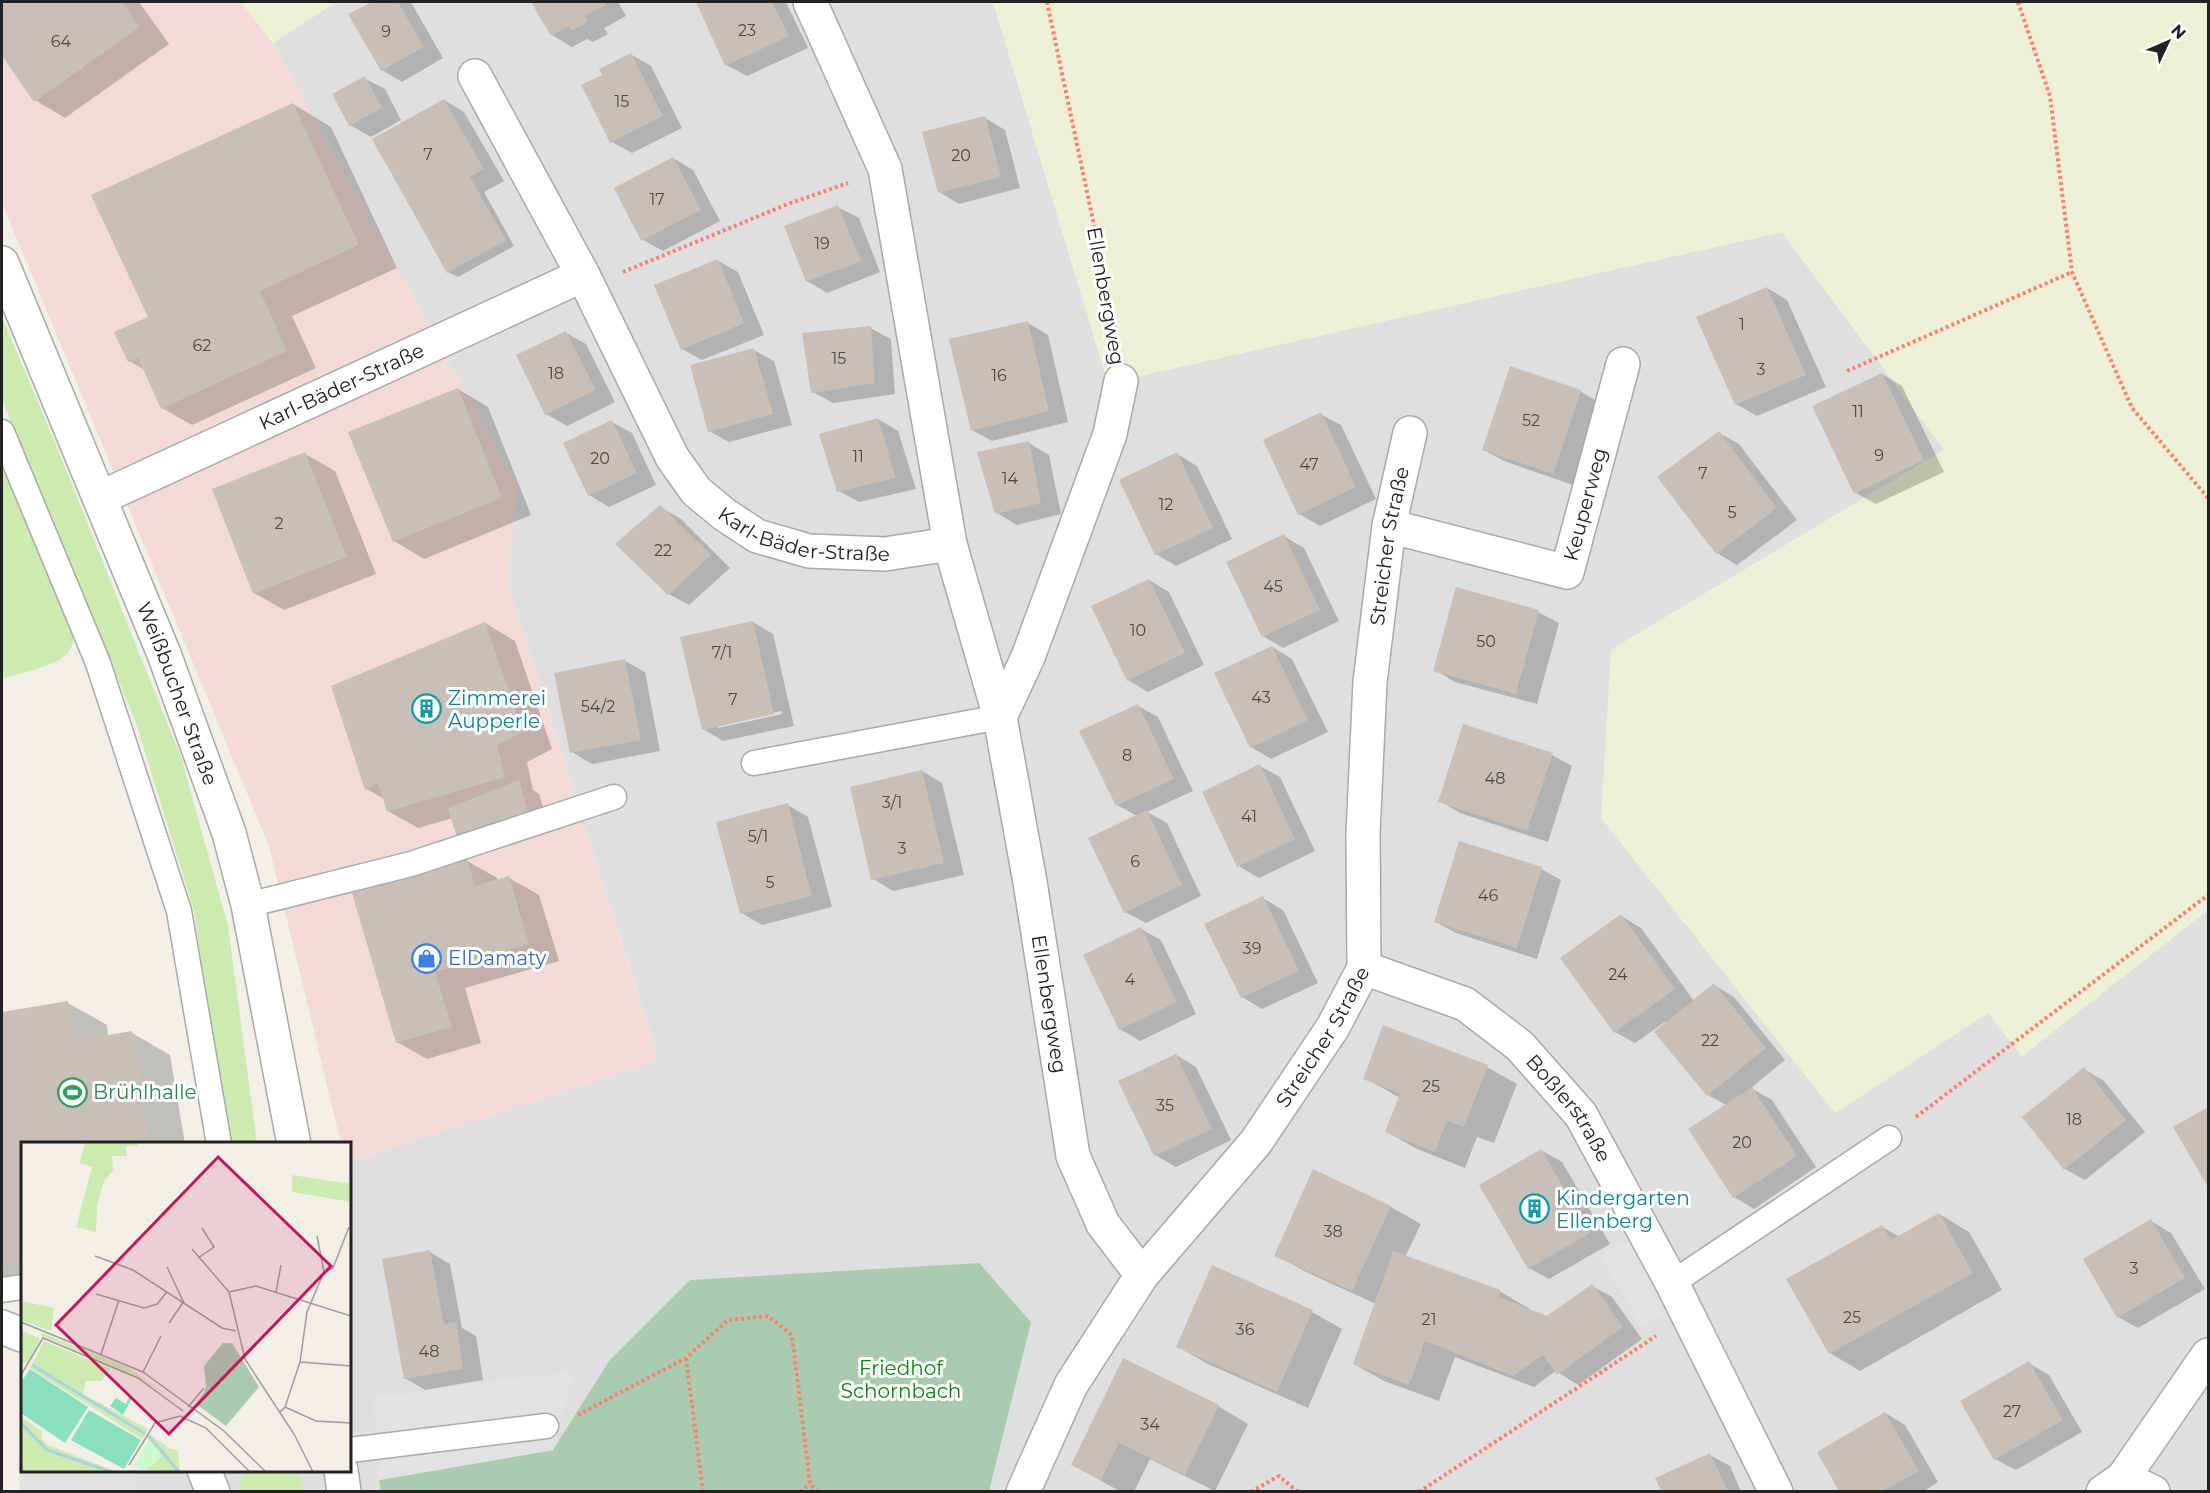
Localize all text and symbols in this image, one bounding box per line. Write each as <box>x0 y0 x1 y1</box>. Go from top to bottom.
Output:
north arrow <box>2138 12 2198 72</box>
house number: 23 <box>738 21 756 40</box>
text: N <box>2167 21 2190 43</box>
house number: 9 <box>381 22 391 41</box>
house number: 64 <box>51 32 72 51</box>
house number: 15 <box>615 92 629 111</box>
house number: 7 <box>423 145 433 164</box>
house number: 20 <box>951 146 971 165</box>
house number: 17 <box>649 190 665 209</box>
street label: Ellenbergweg <box>1082 225 1130 367</box>
house number: 19 <box>814 234 830 253</box>
house number: 1 <box>1739 315 1745 334</box>
house number: 62 <box>193 336 211 355</box>
street label: Karl-Bäder-Straße <box>255 338 428 435</box>
house number: 15 <box>832 349 846 368</box>
house number: 3 <box>1756 360 1766 379</box>
house number: 18 <box>548 364 564 383</box>
house number: 16 <box>991 366 1007 385</box>
house number: 11 <box>1852 402 1864 421</box>
house number: 52 <box>1522 411 1540 430</box>
street label: Keuperweg <box>1559 445 1612 564</box>
house number: 9 <box>1874 446 1884 465</box>
house number: 11 <box>852 447 864 466</box>
house number: 20 <box>590 449 610 468</box>
house number: 47 <box>1299 455 1319 474</box>
street label: Streicher Straße <box>1365 464 1414 627</box>
house number: 7 <box>1698 464 1708 483</box>
house number: 14 <box>1002 469 1019 488</box>
house number: 12 <box>1159 495 1173 514</box>
street label: Karl-Bäder-Straße <box>713 502 890 566</box>
house number: 5 <box>1727 503 1737 522</box>
house number: 2 <box>274 514 284 533</box>
house number: 22 <box>654 541 672 560</box>
house number: 45 <box>1263 577 1283 596</box>
street label: Weißbucher Straße <box>132 598 223 789</box>
house number: 10 <box>1130 621 1146 640</box>
house number: 50 <box>1476 632 1496 651</box>
house number: 7/1 <box>712 643 732 662</box>
place label: Zimmerei Aupperle <box>448 686 546 733</box>
house number: 43 <box>1251 688 1271 707</box>
house number: 7 <box>728 690 738 709</box>
building icon: Zimmerei Aupperle <box>411 693 443 725</box>
house number: 54/2 <box>581 697 615 716</box>
house number: 8 <box>1122 746 1132 765</box>
house number: 48 <box>1485 769 1505 788</box>
house number: 3/1 <box>882 793 902 812</box>
house number: 41 <box>1241 807 1257 826</box>
house number: 5/1 <box>748 827 768 846</box>
house number: 3 <box>897 839 907 858</box>
house number: 6 <box>1130 852 1140 871</box>
house number: 5 <box>765 873 775 892</box>
house number: 46 <box>1478 886 1498 905</box>
street label: Ellenbergweg <box>1026 933 1072 1075</box>
house number: 39 <box>1243 939 1261 958</box>
shop icon: ElDamaty <box>411 942 443 974</box>
place label: ElDamaty <box>448 946 547 970</box>
street label: Streicher Straße <box>1271 963 1375 1112</box>
house number: 24 <box>1608 965 1628 984</box>
house number: 4 <box>1125 970 1136 989</box>
house number: 22 <box>1701 1031 1719 1050</box>
street label: Boßlerstraße <box>1521 1049 1616 1166</box>
sports icon: Brühlhalle <box>56 1076 88 1108</box>
house number: 25 <box>1422 1077 1440 1096</box>
place label: Brühlhalle <box>93 1080 197 1104</box>
house number: 35 <box>1156 1096 1174 1115</box>
house number: 18 <box>2066 1110 2082 1129</box>
house number: 20 <box>1732 1133 1752 1152</box>
inset map <box>21 1142 351 1472</box>
place label: Kindergarten Ellenberg <box>1556 1186 1690 1233</box>
building icon: Kindergarten Ellenberg <box>1519 1193 1551 1225</box>
house number: 38 <box>1323 1222 1343 1241</box>
house number: 3 <box>2129 1259 2139 1278</box>
house number: 25 <box>1843 1308 1861 1327</box>
house number: 21 <box>1422 1310 1436 1329</box>
house number: 36 <box>1236 1320 1255 1339</box>
house number: 48 <box>419 1342 439 1361</box>
park label: Friedhof Schornbach <box>841 1356 961 1403</box>
house number: 27 <box>2003 1402 2021 1421</box>
house number: 34 <box>1140 1415 1160 1434</box>

